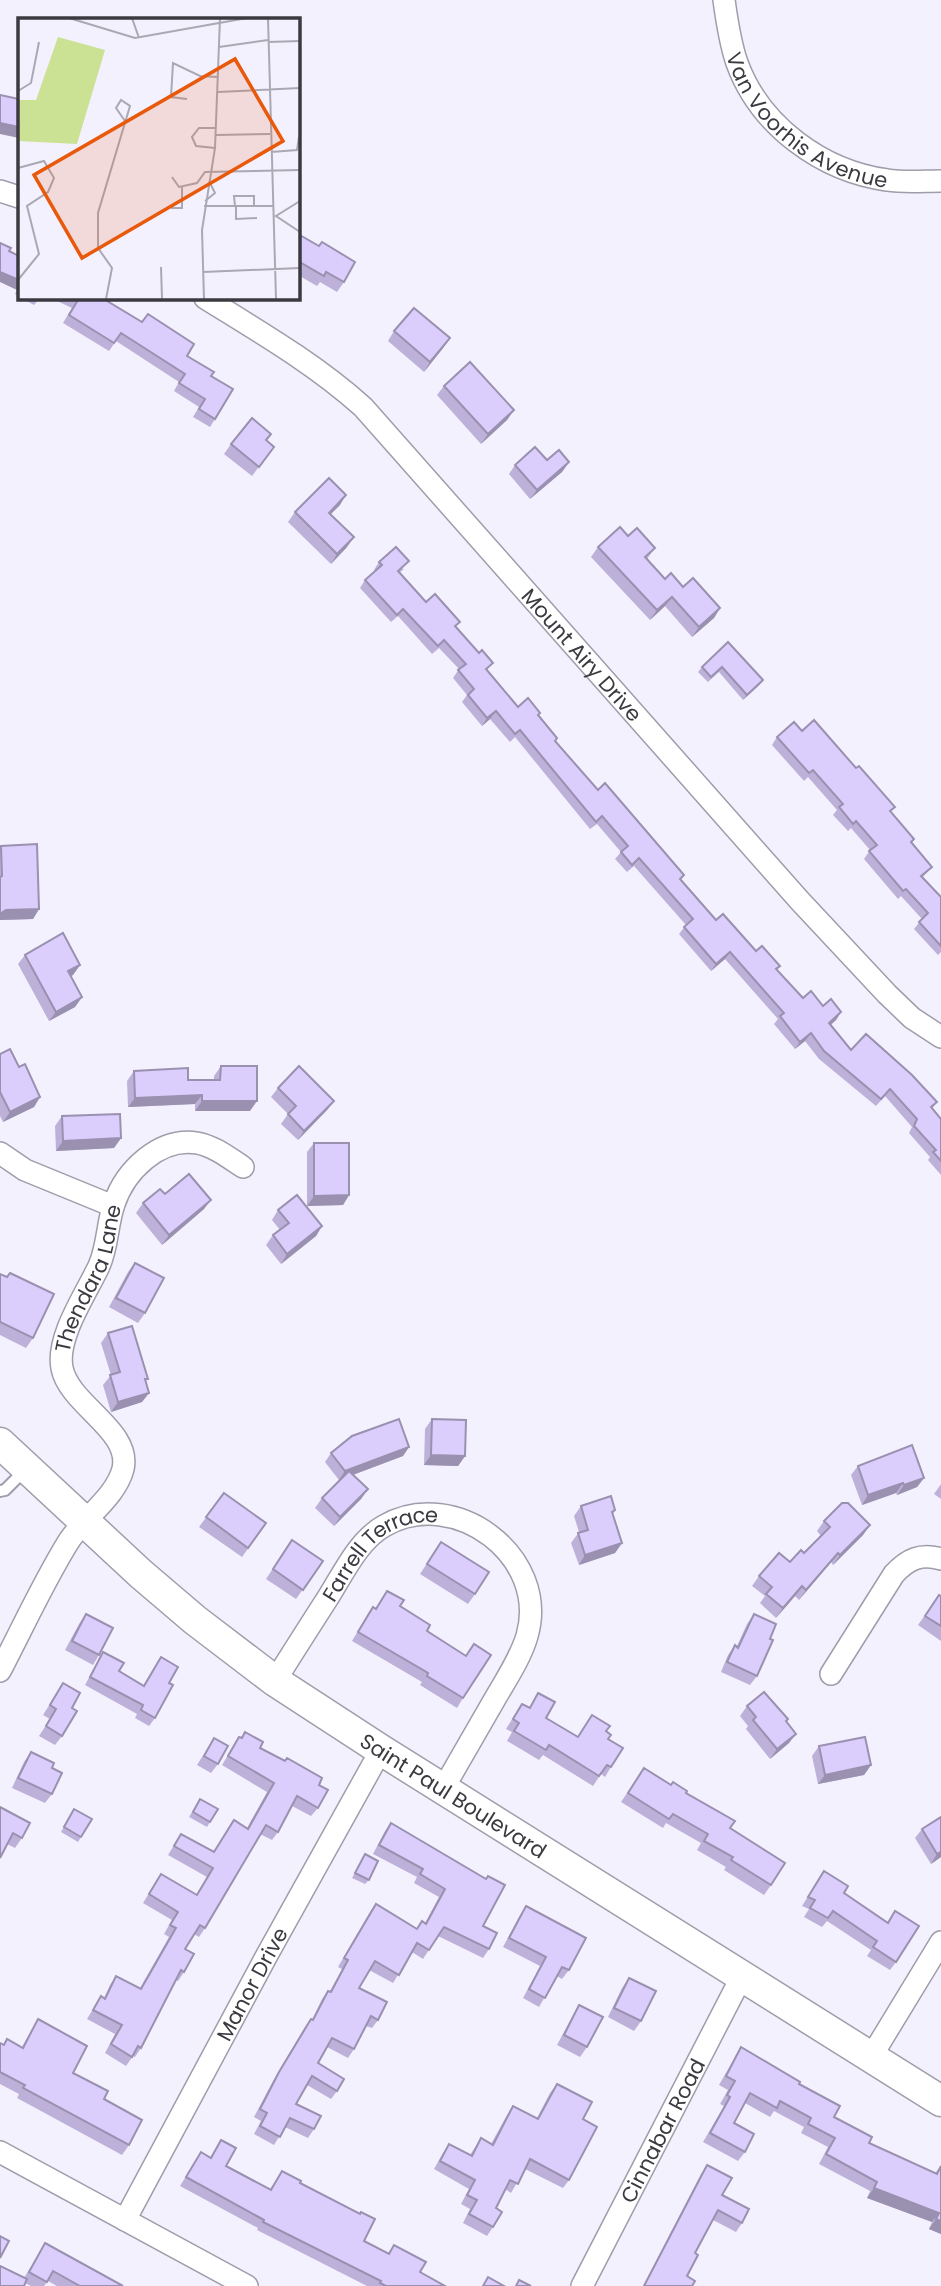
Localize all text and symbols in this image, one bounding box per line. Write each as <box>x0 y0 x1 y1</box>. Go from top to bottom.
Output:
inset map <box>18 18 299 299</box>
street label: Van Voorhis Avenue <box>720 48 890 194</box>
street label: Mount Airy Drive <box>515 582 649 728</box>
street label: Thendara Lane <box>47 1201 128 1355</box>
street label: Farrell Terrace <box>315 1499 439 1607</box>
street label: Saint Paul Boulevard <box>355 1726 552 1865</box>
street label: Manor Drive <box>209 1922 294 2046</box>
street label: Cinnabar Road <box>613 2053 712 2208</box>

